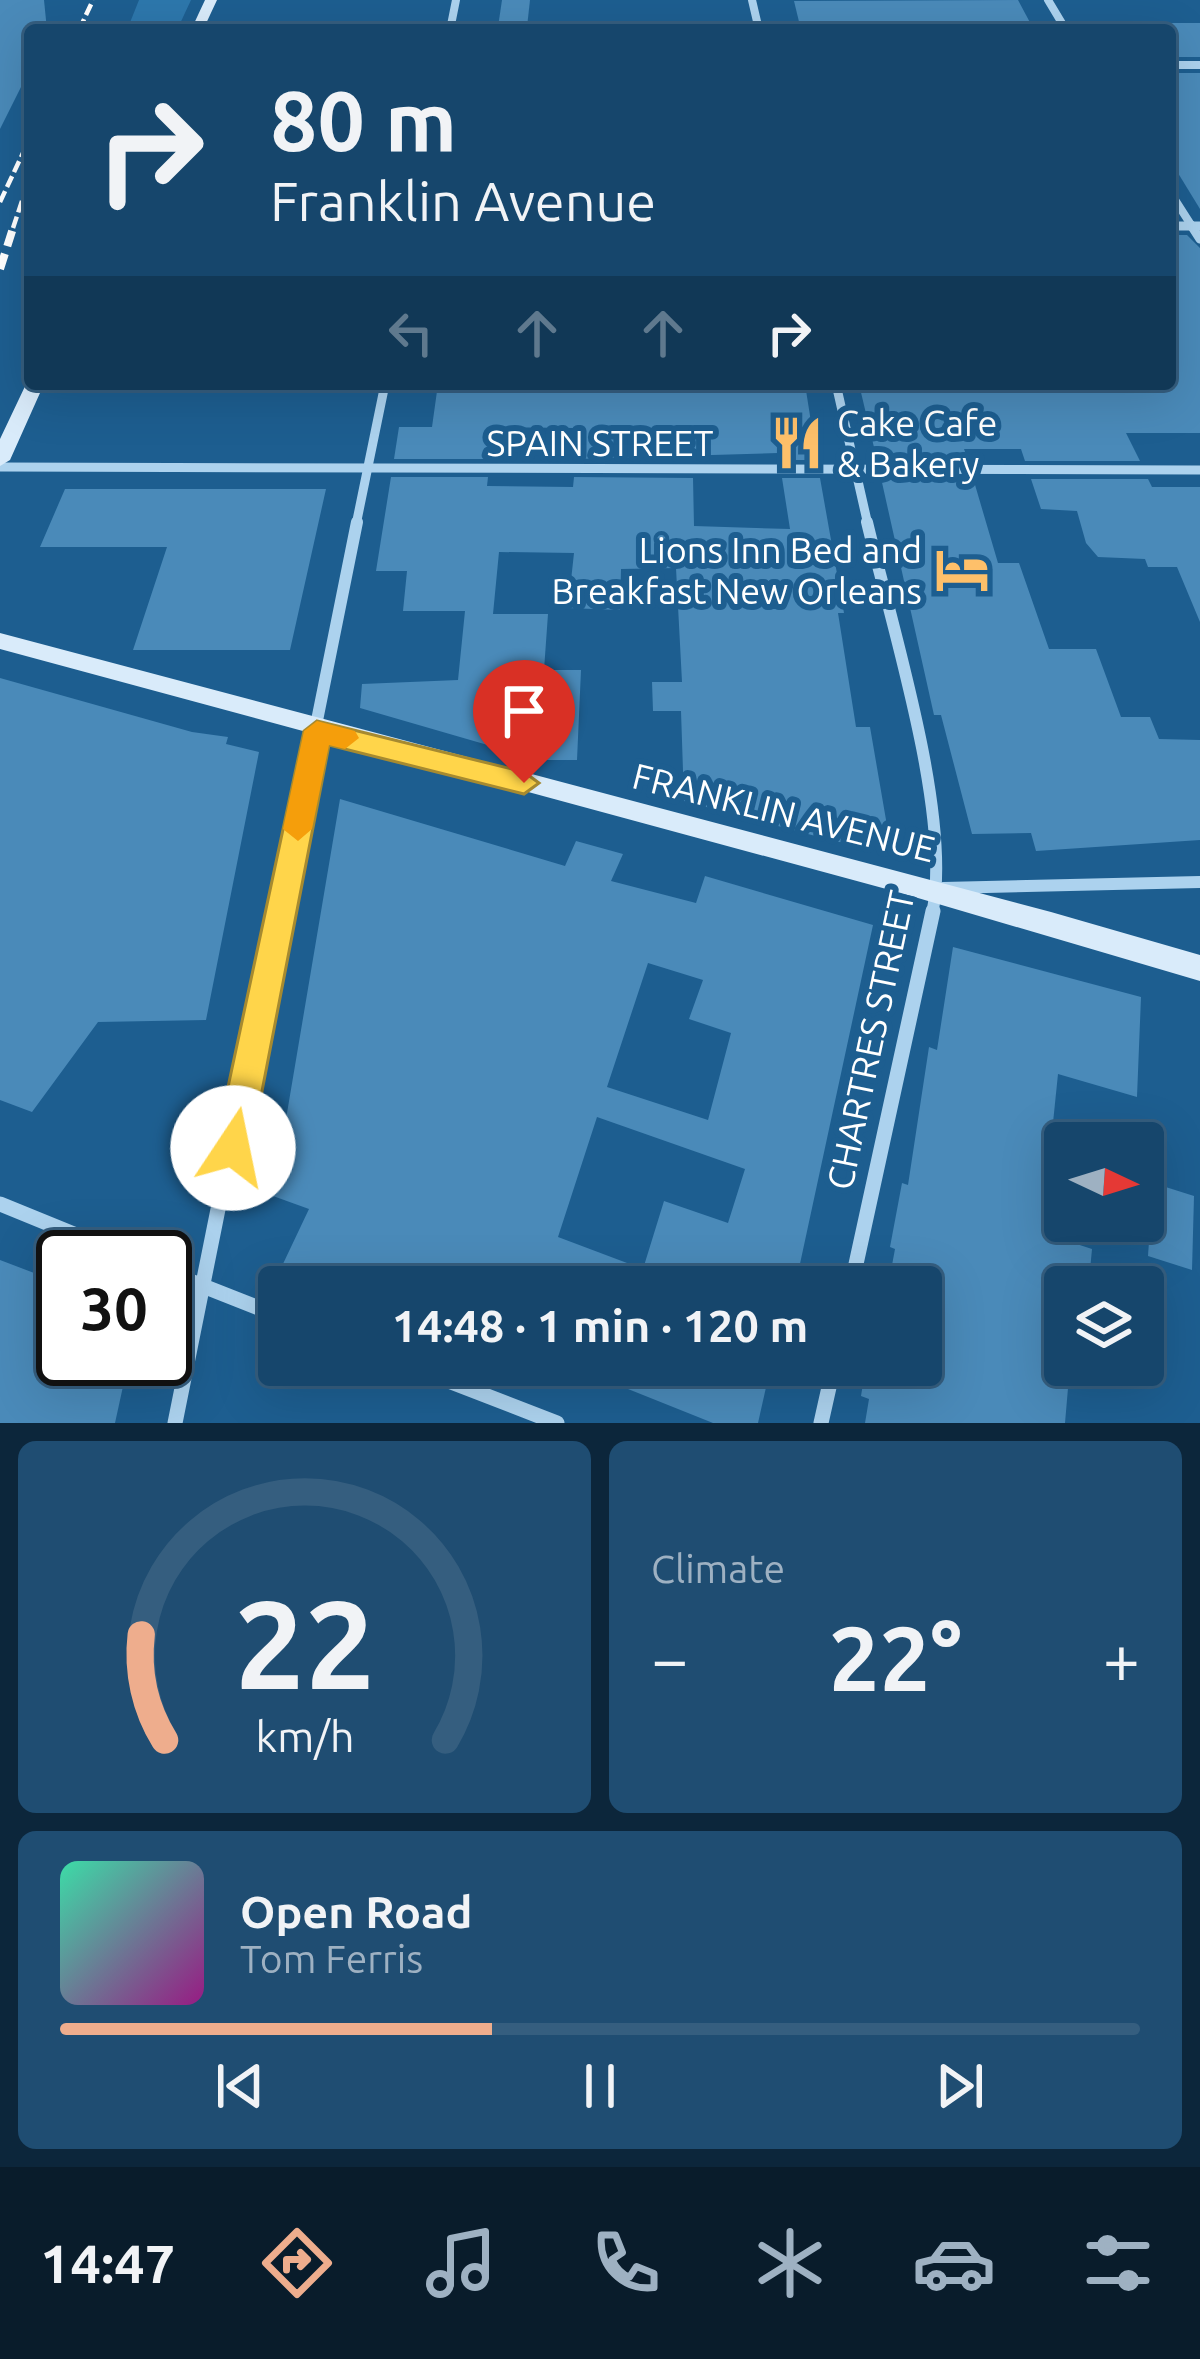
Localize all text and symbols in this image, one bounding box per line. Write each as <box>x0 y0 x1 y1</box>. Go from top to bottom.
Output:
icon: right <box>72 72 228 228</box>
text: 80 m <box>270 73 457 167</box>
text: Franklin Avenue <box>270 171 656 231</box>
icon: left <box>378 300 444 366</box>
icon: ahead <box>504 300 570 366</box>
icon: ahead <box>630 300 696 366</box>
icon: right <box>756 300 822 366</box>
place label: Cake Cafe & Bakery <box>837 402 997 484</box>
restaurant icon: Cake Cafe & Bakery <box>768 414 826 472</box>
street label: SPAIN STREET <box>486 422 714 463</box>
place label: Lions Inn Bed and Breakfast New Orleans <box>551 529 922 611</box>
hotel icon: Lions Inn Bed and Breakfast New Orleans <box>933 541 991 599</box>
pin <box>473 660 575 783</box>
icon: arrive <box>491 678 557 744</box>
street label: FRANKLIN AVENUE <box>629 755 939 869</box>
street label: CHARTRES STREET <box>818 887 922 1193</box>
position arrow <box>170 1085 296 1211</box>
north arrow <box>1044 1122 1164 1242</box>
map controls <box>1044 1122 1164 1386</box>
speed limit sign: 30 <box>36 1230 192 1386</box>
button: layers <box>1044 1266 1164 1386</box>
text: 14:48 · 1 min · 120 m <box>392 1300 808 1351</box>
text: Climate <box>651 1547 785 1590</box>
text: 22 <box>234 1573 375 1713</box>
text: 22° <box>829 1607 962 1708</box>
text: − <box>651 1621 688 1695</box>
text: + <box>1103 1621 1140 1695</box>
text: km/h <box>255 1712 354 1760</box>
text: Open Road <box>240 1886 472 1937</box>
text: Tom Ferris <box>240 1937 423 1980</box>
icon: previous <box>207 2053 273 2119</box>
icon: pause <box>567 2053 633 2119</box>
icon: next <box>927 2053 993 2119</box>
icon: directions <box>255 2221 339 2305</box>
icon: music <box>419 2221 503 2305</box>
icon: phone <box>584 2221 668 2305</box>
icon: climate <box>748 2221 832 2305</box>
icon: car <box>912 2221 996 2305</box>
icon: filters <box>1076 2221 1160 2305</box>
text: 14:47 <box>40 2233 175 2293</box>

